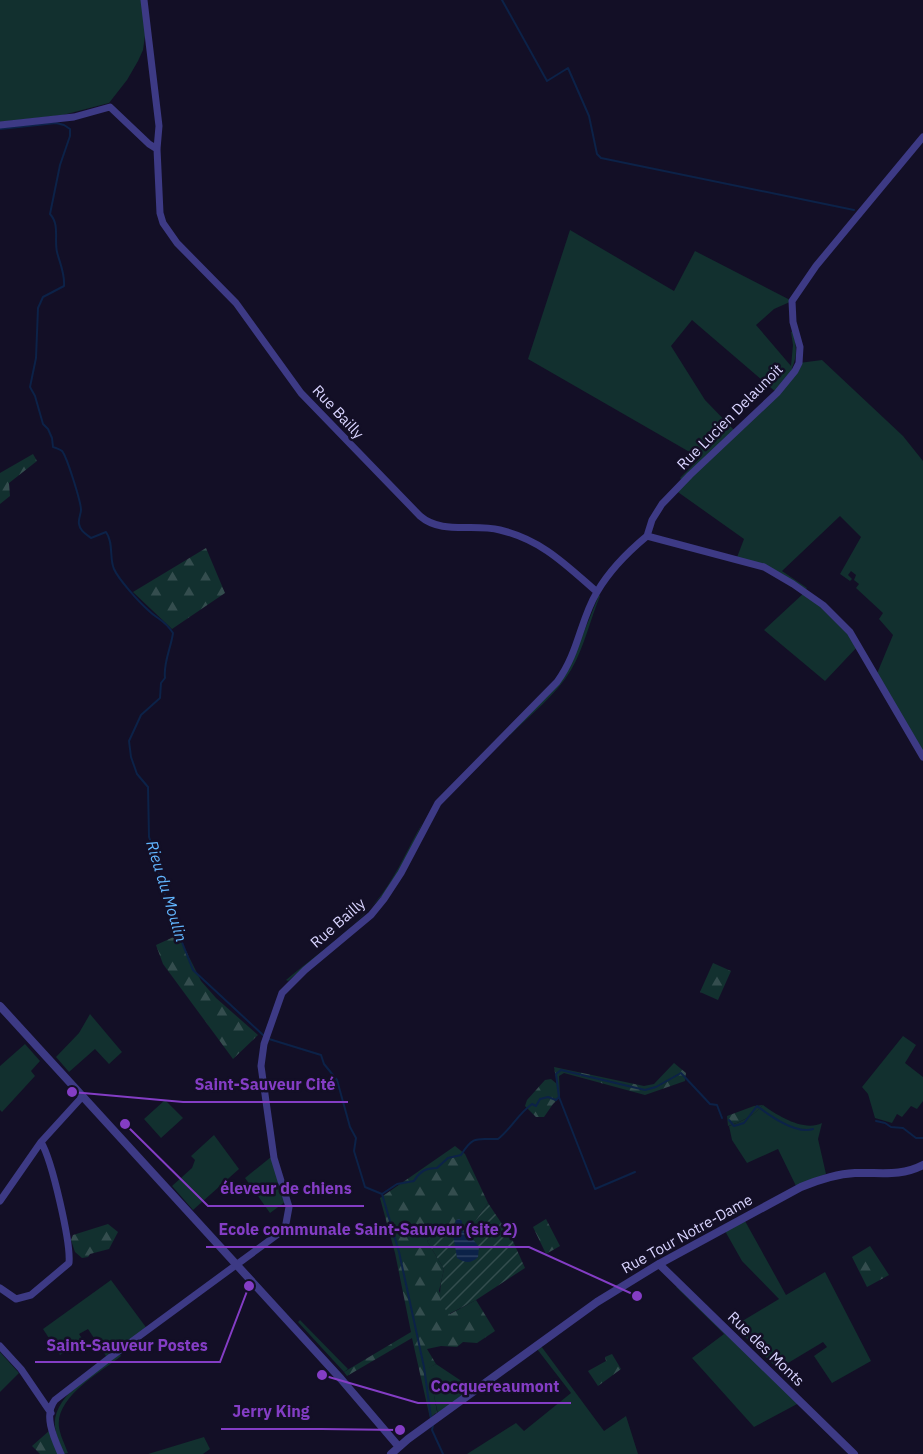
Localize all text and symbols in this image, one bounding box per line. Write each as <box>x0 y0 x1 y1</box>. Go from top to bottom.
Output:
street label: Rue Lucien Delaunoit <box>673 360 787 474</box>
street label: Rue Bailly <box>309 381 368 443</box>
water label: Rieu du Moulin <box>142 838 192 944</box>
street label: Rue Bailly <box>306 893 370 952</box>
callout: Saint-Sauveur Cité <box>183 1068 348 1102</box>
text: Saint-Sauveur Cité <box>194 1074 336 1094</box>
callout: éleveur de chiens <box>208 1172 364 1206</box>
text: éleveur de chiens <box>220 1178 352 1198</box>
street label: Rue Tour Notre-Dame <box>618 1190 756 1277</box>
callout: Ecole communale Saint-Sauveur (site 2) <box>206 1213 529 1247</box>
text: Ecole communale Saint-Sauveur (site 2) <box>218 1219 518 1239</box>
street label: Rue des Monts <box>724 1307 809 1390</box>
callout: Saint-Sauveur Postes <box>35 1328 220 1362</box>
text: Saint-Sauveur Postes <box>46 1335 208 1355</box>
callout: Cocquereaumont <box>418 1369 571 1403</box>
text: Cocquereaumont <box>431 1376 559 1396</box>
callout: Jerry King <box>221 1395 322 1429</box>
text: Jerry King <box>232 1401 310 1421</box>

